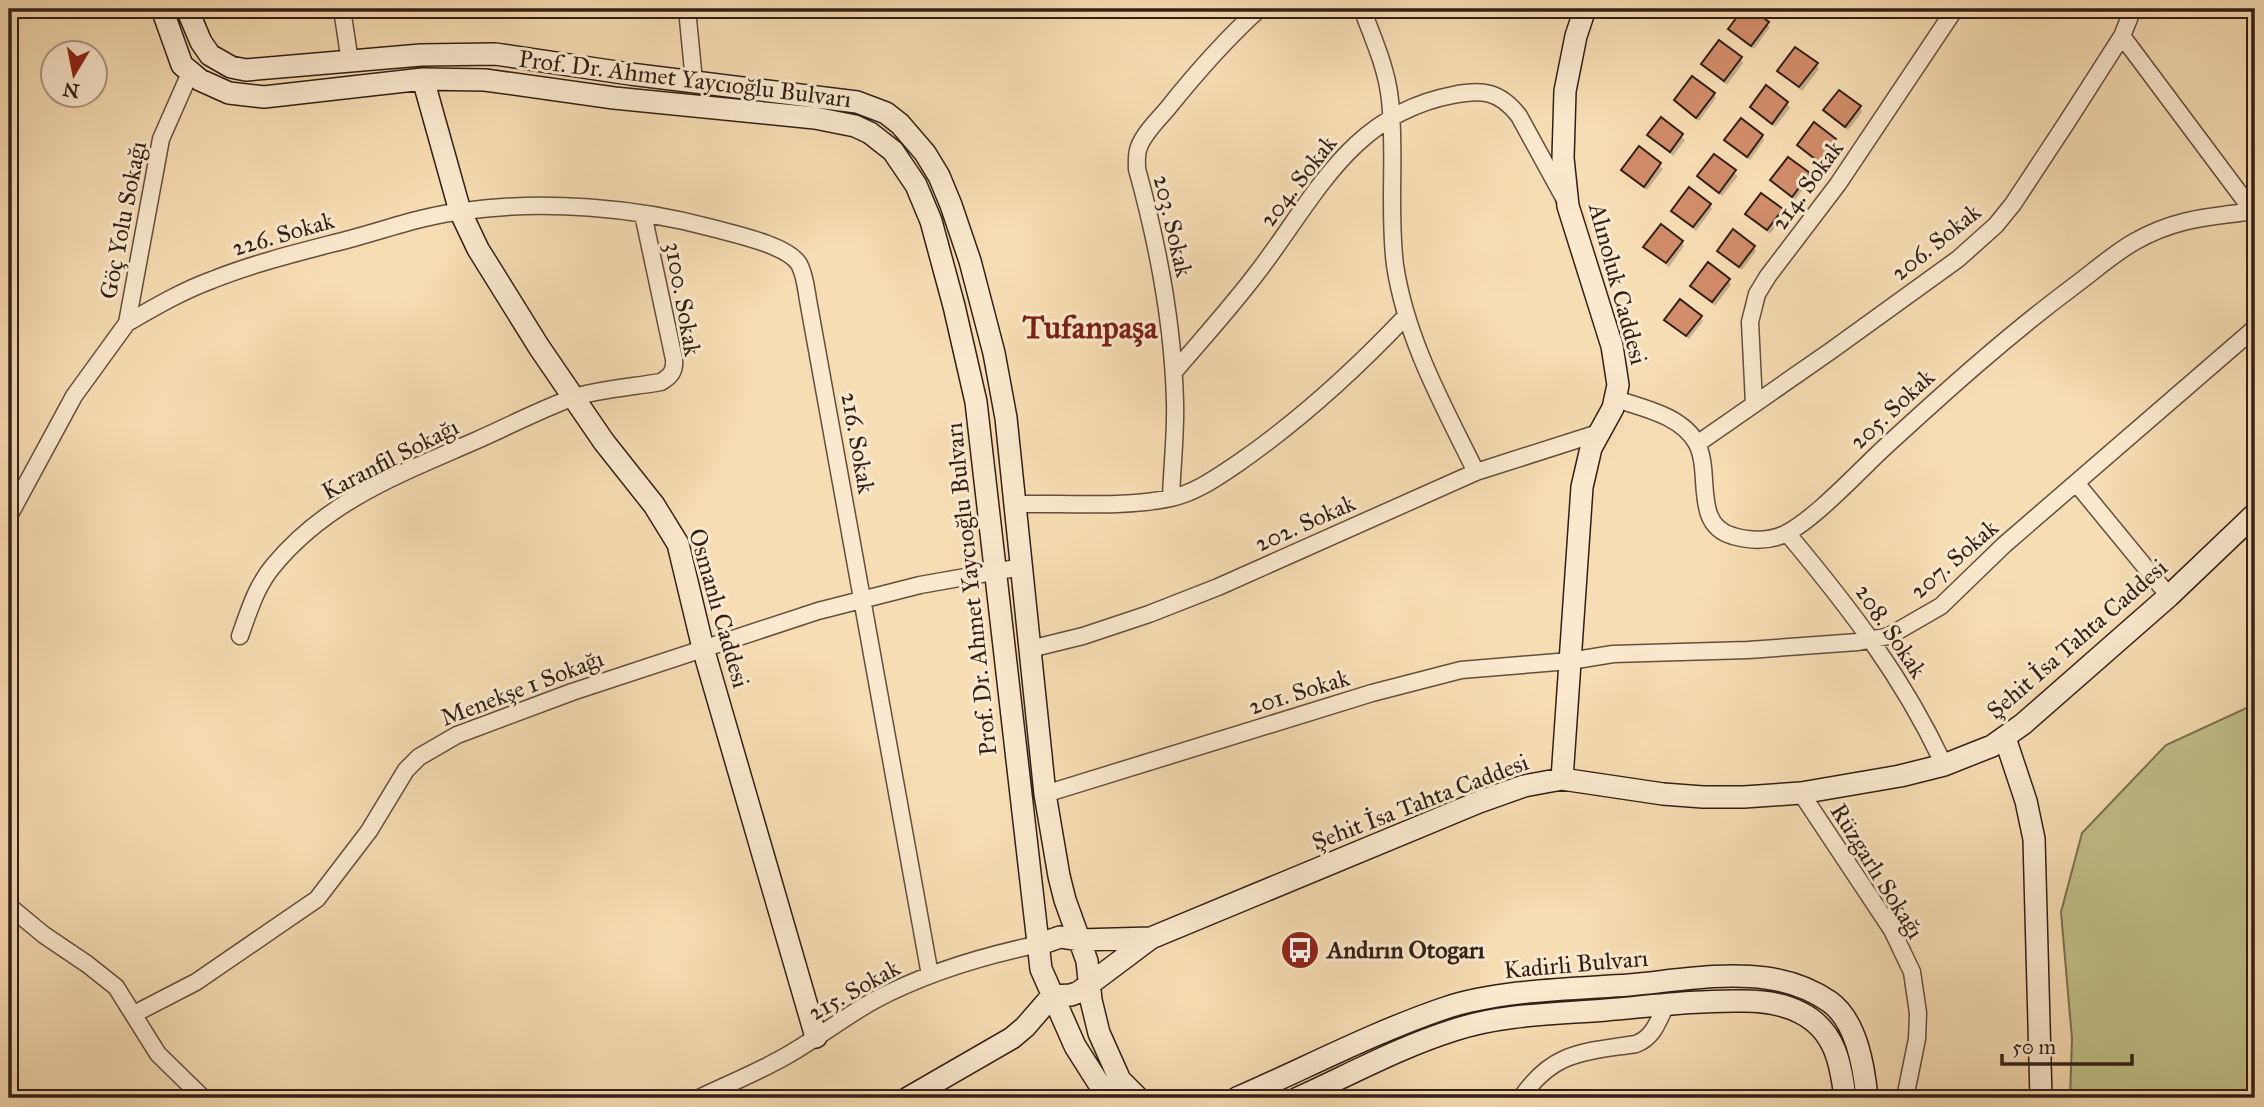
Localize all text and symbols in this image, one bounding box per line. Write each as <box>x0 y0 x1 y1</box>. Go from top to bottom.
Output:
north arrow <box>38 38 108 108</box>
street label: Prof. Dr. Ahmet Yaycıoğlu Bulvarı <box>517 44 853 114</box>
text: N <box>61 78 81 103</box>
street label: 204. Sokak <box>1253 128 1344 233</box>
street label: 214. Sokak <box>1764 134 1850 236</box>
street label: Göç Yolu Sokağı <box>93 138 153 301</box>
street label: 203. Sokak <box>1147 172 1199 281</box>
street label: 206. Sokak <box>1885 196 1988 287</box>
street label: Alınoluk Caddesi <box>1582 199 1654 368</box>
street label: 226. Sokak <box>229 205 338 263</box>
street label: 3100. Sokak <box>658 240 708 359</box>
district label: Tufanpaşa <box>1023 308 1159 347</box>
street label: 205. Sokak <box>1843 362 1941 456</box>
street label: 216. Sokak <box>834 390 882 497</box>
street label: Karanfil Sokağı <box>316 411 464 506</box>
street label: Prof. Dr. Ahmet Yaycıoğlu Bulvarı <box>939 420 1003 757</box>
street label: 202. Sokak <box>1250 487 1361 558</box>
street label: 207. Sokak <box>1904 512 2005 605</box>
street label: Osmanlı Caddesi <box>682 525 756 692</box>
street label: Şehit İsa Tahta Caddesi <box>1980 552 2174 726</box>
street label: 208. Sokak <box>1849 578 1934 684</box>
street label: Menekşe 1 Sokağı <box>436 643 608 733</box>
street label: 201. Sokak <box>1245 662 1354 721</box>
street label: Şehit İsa Tahta Caddesi <box>1307 747 1533 857</box>
street label: Rüzgarlı Sokağı <box>1823 798 1931 945</box>
bus stop icon: Andırın Otogarı <box>1279 929 1321 971</box>
place label: Andırın Otogarı <box>1325 935 1485 965</box>
street label: Kadirli Bulvarı <box>1502 943 1650 985</box>
street label: 215. Sokak <box>803 952 906 1027</box>
scale bar <box>2002 1023 2131 1067</box>
text: 50 m <box>2012 1034 2057 1060</box>

